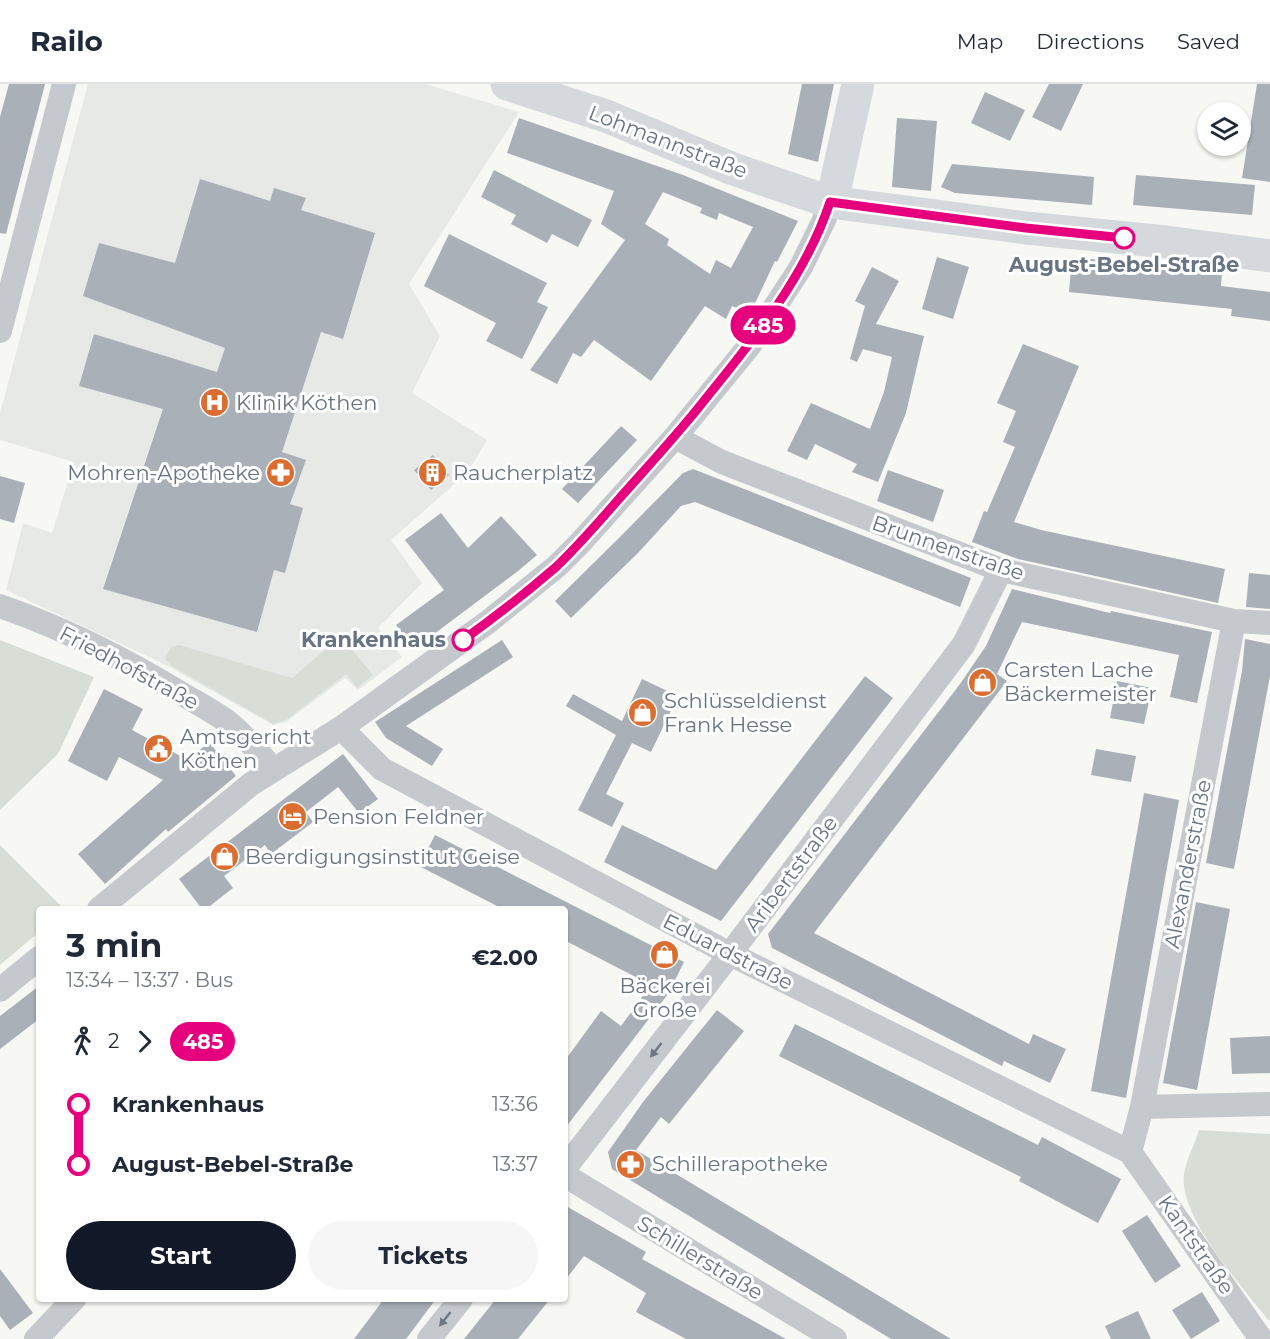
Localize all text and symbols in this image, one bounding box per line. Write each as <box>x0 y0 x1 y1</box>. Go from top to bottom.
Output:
text: Railo <box>30 24 103 58</box>
text: Map <box>957 29 1003 54</box>
text: Directions <box>1036 29 1144 54</box>
text: Saved <box>1177 29 1240 54</box>
street label: Lohmannstraße <box>585 100 751 183</box>
map controls <box>1197 102 1251 156</box>
button: layers <box>1197 102 1251 156</box>
marker: August-Bebel-Straße <box>1113 227 1135 249</box>
place label: August-Bebel-Straße <box>1008 252 1239 277</box>
line badge: 485 <box>728 306 798 344</box>
text: 485 <box>742 313 784 338</box>
hospital icon: Klinik Köthen <box>199 387 231 419</box>
place label: Klinik Köthen <box>236 390 377 415</box>
pharmacy icon: Mohren-Apotheke <box>265 457 297 489</box>
building icon: Raucherplatz <box>416 457 448 489</box>
place label: Mohren-Apotheke <box>67 460 260 485</box>
place label: Raucherplatz <box>453 460 593 485</box>
street label: Brunnenstraße <box>869 510 1027 585</box>
street label: Friedhofstraße <box>55 620 203 715</box>
place label: Krankenhaus <box>301 627 446 652</box>
marker: Krankenhaus <box>452 629 474 651</box>
place label: Carsten Lache Bäckermeister <box>1004 657 1157 706</box>
shop icon: Carsten Lache Bäckermeister <box>967 666 999 698</box>
place label: Schlüsseldienst Frank Hesse <box>664 688 827 737</box>
shop icon: Schlüsseldienst Frank Hesse <box>627 697 659 729</box>
place label: Amtsgericht Köthen <box>180 724 311 773</box>
public building icon: Amtsgericht Köthen <box>143 733 175 765</box>
street label: Alexanderstraße <box>1159 777 1216 950</box>
hotel icon: Pension Feldner <box>276 801 308 833</box>
place label: Pension Feldner <box>313 804 484 829</box>
street label: Aribertstraße <box>739 811 842 937</box>
shop icon: Beerdigungsinstitut Geise <box>208 841 240 873</box>
place label: Beerdigungsinstitut Geise <box>245 844 520 869</box>
street label: Eduardstraße <box>659 908 797 995</box>
text: 3 min <box>66 925 162 965</box>
shop icon: Bäckerei Große <box>649 939 681 971</box>
text: €2.00 <box>472 944 538 971</box>
text: 13:34 – 13:37 · Bus <box>66 968 233 992</box>
place label: Bäckerei Große <box>619 973 711 1022</box>
icon: walk <box>66 1025 99 1058</box>
icon: forward <box>128 1025 161 1058</box>
text: 2 <box>108 1029 119 1053</box>
text: 485 <box>182 1029 223 1054</box>
one-way arrow <box>650 1043 662 1058</box>
text: Krankenhaus <box>112 1091 264 1118</box>
text: 13:36 <box>492 1092 538 1116</box>
pharmacy icon: Schillerapotheke <box>615 1148 647 1180</box>
text: August-Bebel-Straße <box>112 1151 353 1178</box>
place label: Schillerapotheke <box>652 1151 828 1176</box>
text: 13:37 <box>492 1152 538 1176</box>
street label: Kantstraße <box>1153 1190 1240 1299</box>
street label: Schillerstraße <box>633 1210 768 1305</box>
button: Start <box>66 1221 296 1290</box>
button: Tickets <box>308 1221 538 1290</box>
one-way arrow <box>439 1311 452 1327</box>

